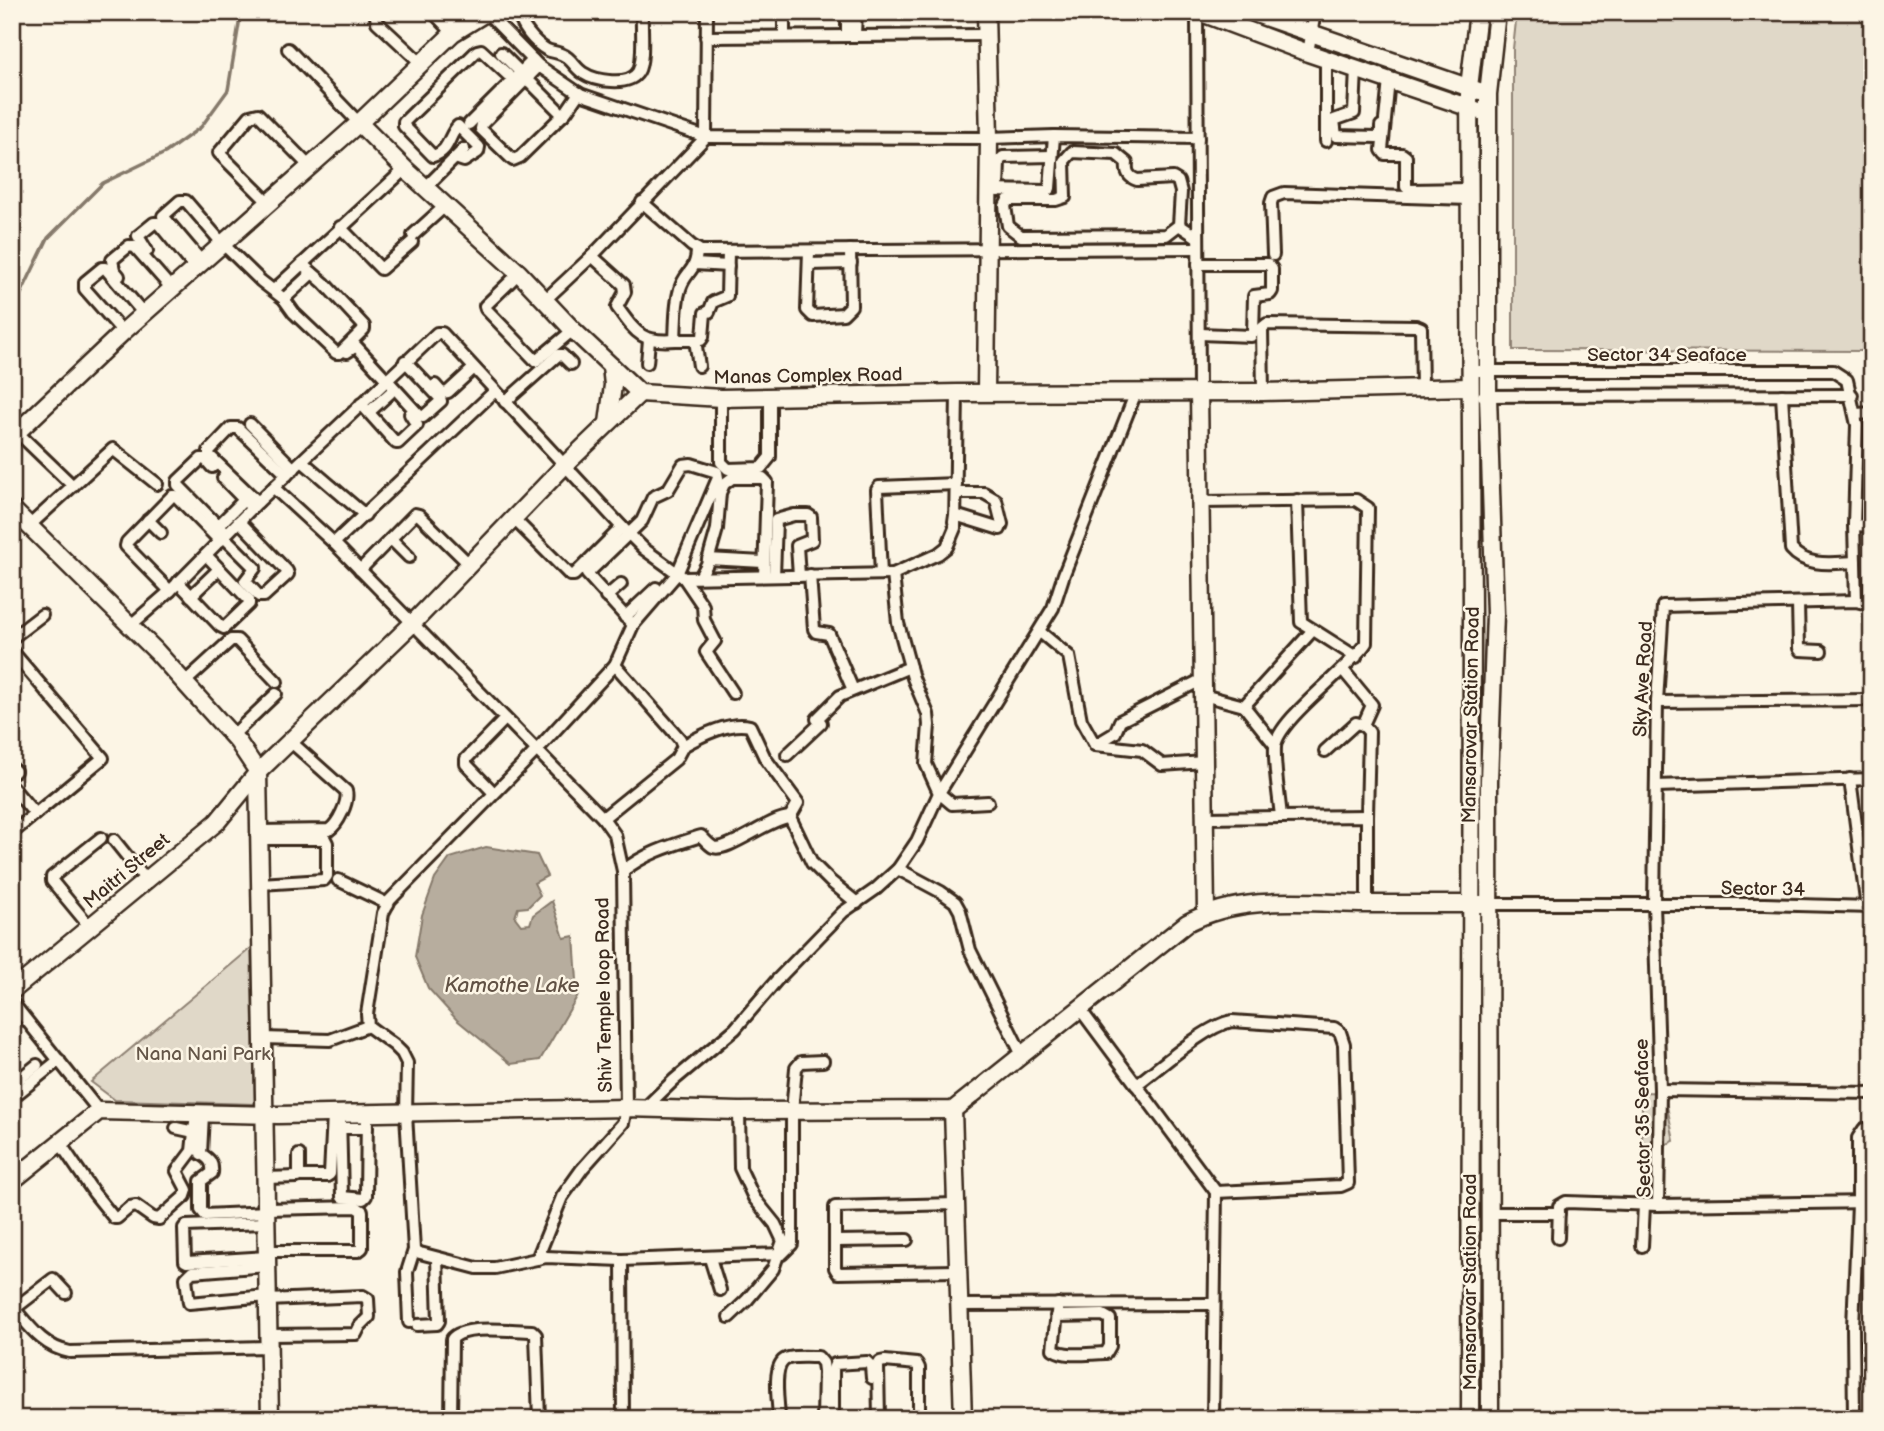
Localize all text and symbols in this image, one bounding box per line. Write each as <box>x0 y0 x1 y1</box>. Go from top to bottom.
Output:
street label: Sector 34 Seaface <box>1587 344 1747 367</box>
street label: Manas Complex Road <box>713 363 903 390</box>
street label: Mansarovar Station Road <box>1458 606 1485 824</box>
street label: Sky Ave Road <box>1629 621 1658 738</box>
street label: Maitri Street <box>79 828 175 914</box>
street label: Sector 34 <box>1721 877 1806 902</box>
street label: Shiv Temple loop Road <box>591 897 618 1093</box>
water label: Kamothe Lake <box>444 973 580 998</box>
street label: Sector 35 Seaface <box>1631 1038 1656 1198</box>
park label: Nana Nani Park <box>135 1043 271 1066</box>
street label: Mansarovar Station Road <box>1459 1174 1482 1390</box>

